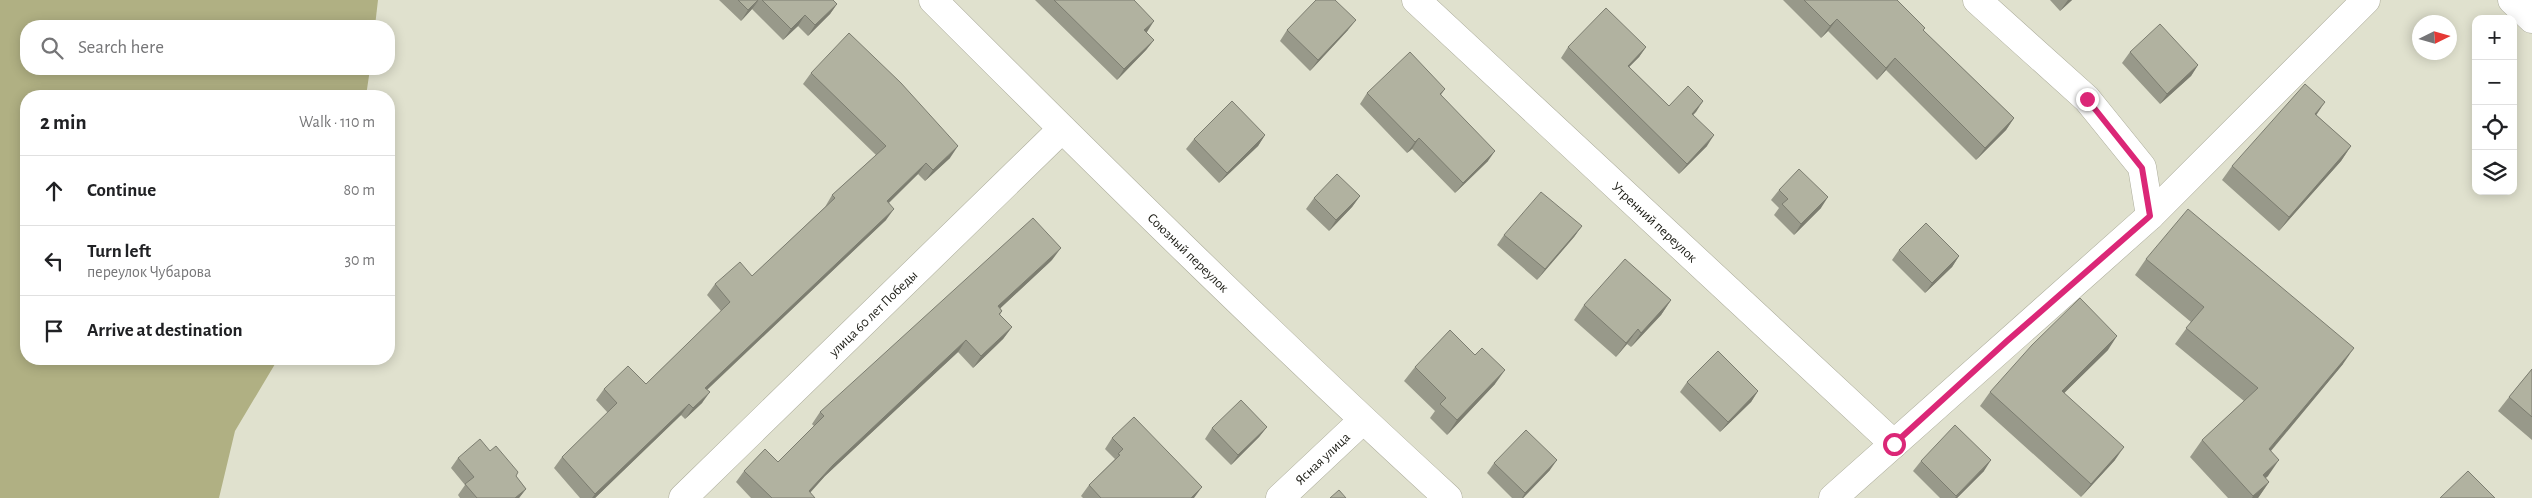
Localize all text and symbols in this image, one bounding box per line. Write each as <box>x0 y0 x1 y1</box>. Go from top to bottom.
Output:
north arrow <box>2412 15 2457 60</box>
map controls <box>2472 15 2517 195</box>
button: + <box>2472 15 2517 60</box>
search box <box>20 20 395 75</box>
icon: search <box>38 34 66 62</box>
text: Search here <box>78 38 164 57</box>
button: − <box>2472 60 2517 105</box>
route end <box>2076 88 2099 111</box>
button: locate <box>2472 105 2517 150</box>
text: 2 min <box>40 112 87 133</box>
text: Walk · 110 m <box>299 114 375 130</box>
button: layers <box>2472 150 2517 195</box>
icon: ahead <box>40 177 68 205</box>
street label: Утренний переулок <box>1609 180 1700 266</box>
text: Continue <box>87 181 156 200</box>
text: 80 m <box>344 182 375 198</box>
street label: Союзный переулок <box>1144 211 1231 296</box>
text: Turn left <box>87 242 151 261</box>
icon: left <box>40 247 68 275</box>
text: 30 m <box>345 252 375 268</box>
text: переулок Чубарова <box>87 264 211 280</box>
street label: улица 60 лет Победы <box>826 268 920 360</box>
icon: arrive <box>40 317 68 345</box>
text: Arrive at destination <box>87 321 243 340</box>
street label: Ясная улица <box>1293 430 1353 488</box>
route start <box>1883 433 1906 456</box>

